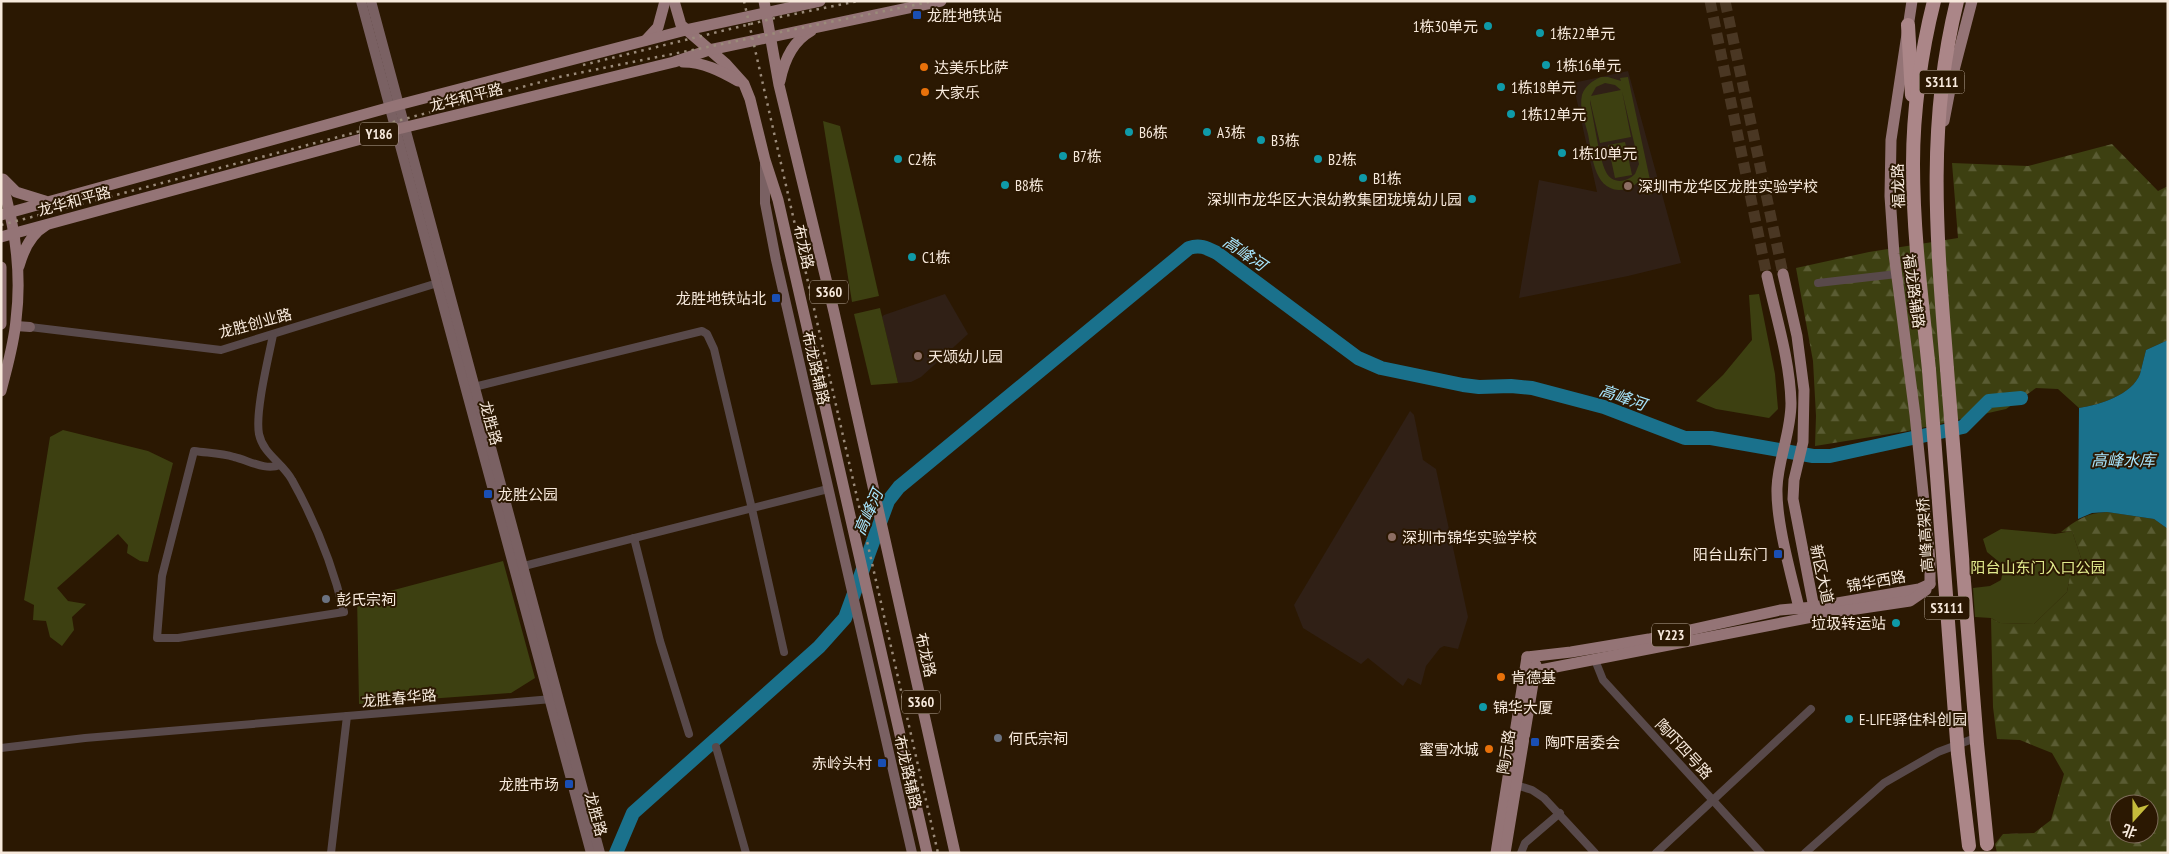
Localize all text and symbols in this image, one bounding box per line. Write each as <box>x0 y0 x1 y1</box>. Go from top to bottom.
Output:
place label: 龙胜地铁站 <box>927 6 1002 25</box>
marker: 龙胜地铁站 <box>911 9 923 21</box>
place label: 1栋30单元 <box>1413 17 1478 36</box>
marker: 1栋30单元 <box>1482 20 1494 32</box>
place label: 1栋22单元 <box>1550 24 1615 43</box>
marker: 1栋22单元 <box>1534 27 1546 39</box>
place label: 1栋16单元 <box>1556 56 1621 75</box>
place label: 达美乐比萨 <box>934 58 1009 77</box>
marker: 1栋16单元 <box>1540 59 1552 71</box>
marker: 达美乐比萨 <box>918 61 930 73</box>
road number: S3111 <box>1920 70 1964 94</box>
place label: 1栋18单元 <box>1511 78 1576 97</box>
street label: 龙华和平路 <box>427 79 505 115</box>
marker: 1栋18单元 <box>1495 81 1507 93</box>
place label: 大家乐 <box>935 83 980 102</box>
marker: 大家乐 <box>919 86 931 98</box>
place label: 1栋12单元 <box>1521 105 1586 124</box>
marker: 1栋12单元 <box>1505 108 1517 120</box>
road number: Y186 <box>360 122 398 146</box>
place label: B6栋 <box>1139 123 1168 142</box>
place label: A3栋 <box>1217 123 1246 142</box>
marker: B6栋 <box>1123 126 1135 138</box>
marker: A3栋 <box>1201 126 1213 138</box>
place label: B3栋 <box>1271 131 1300 150</box>
marker: B3栋 <box>1255 134 1267 146</box>
place label: 1栋10单元 <box>1572 144 1637 163</box>
place label: B7栋 <box>1073 147 1102 166</box>
marker: 1栋10单元 <box>1556 147 1568 159</box>
place label: C2栋 <box>908 150 937 169</box>
marker: B7栋 <box>1057 150 1069 162</box>
place label: B2栋 <box>1328 150 1357 169</box>
marker: C2栋 <box>892 153 904 165</box>
marker: B2栋 <box>1312 153 1324 165</box>
street label: 福龙路 <box>1888 163 1908 209</box>
place label: B1栋 <box>1373 169 1402 188</box>
marker: B1栋 <box>1357 172 1369 184</box>
place label: B8栋 <box>1015 176 1044 195</box>
place label: 深圳市龙华区龙胜实验学校 <box>1638 177 1818 196</box>
marker: B8栋 <box>999 179 1011 191</box>
marker: 深圳市龙华区龙胜实验学校 <box>1622 180 1634 192</box>
street label: 龙华和平路 <box>35 182 113 220</box>
place label: 深圳市龙华区大浪幼教集团珑境幼儿园 <box>1207 190 1462 209</box>
marker: 深圳市龙华区大浪幼教集团珑境幼儿园 <box>1466 193 1478 205</box>
street label: 布龙路 <box>790 223 818 271</box>
water label: 高峰河 <box>1220 231 1273 276</box>
place label: C1栋 <box>922 248 951 267</box>
marker: C1栋 <box>906 251 918 263</box>
street label: 福龙路辅路 <box>1899 253 1929 329</box>
road number: S360 <box>810 280 848 304</box>
place label: 龙胜地铁站北 <box>676 289 766 308</box>
marker: 龙胜地铁站北 <box>770 292 782 304</box>
street label: 龙胜创业路 <box>216 304 294 342</box>
street label: 布龙路辅路 <box>798 329 834 407</box>
place label: 天颂幼儿园 <box>928 347 1003 366</box>
marker: 天颂幼儿园 <box>912 350 924 362</box>
water label: 高峰河 <box>1597 380 1652 415</box>
street label: 龙胜路 <box>476 399 506 447</box>
water label: 高峰水库 <box>2091 450 2158 470</box>
water label: 高峰河 <box>849 483 888 538</box>
place label: 龙胜公园 <box>498 485 558 504</box>
marker: 龙胜公园 <box>482 488 494 500</box>
street label: 高峰高架桥 <box>1913 497 1937 573</box>
place label: 深圳市锦华实验学校 <box>1402 528 1537 547</box>
marker: 深圳市锦华实验学校 <box>1386 531 1398 543</box>
street label: 新区大道 <box>1806 543 1838 605</box>
place label: 阳台山东门 <box>1693 545 1768 564</box>
marker: 阳台山东门 <box>1772 548 1784 560</box>
park label: 阳台山东门入口公园 <box>1970 558 2106 577</box>
street label: 锦华西路 <box>1845 566 1907 596</box>
place label: 彭氏宗祠 <box>336 590 396 609</box>
marker: 彭氏宗祠 <box>320 593 332 605</box>
road number: S3111 <box>1924 596 1970 620</box>
place label: 垃圾转运站 <box>1811 614 1886 633</box>
marker: 垃圾转运站 <box>1890 617 1902 629</box>
road number: Y223 <box>1652 624 1690 646</box>
street label: 布龙路 <box>912 631 940 679</box>
place label: 肯德基 <box>1511 668 1556 687</box>
marker: 肯德基 <box>1495 671 1507 683</box>
street label: 龙胜春华路 <box>361 685 437 711</box>
road number: S360 <box>902 690 940 714</box>
place label: 锦华大厦 <box>1493 698 1553 717</box>
marker: 锦华大厦 <box>1477 701 1489 713</box>
place label: E-LIFE驿住科创园 <box>1859 710 1967 729</box>
marker: E-LIFE驿住科创园 <box>1843 713 1855 725</box>
street label: 陶吓四号路 <box>1651 715 1717 783</box>
street label: 陶元路 <box>1493 728 1519 776</box>
place label: 何氏宗祠 <box>1008 729 1068 748</box>
marker: 何氏宗祠 <box>992 732 1004 744</box>
street label: 布龙路辅路 <box>890 733 926 811</box>
place label: 陶吓居委会 <box>1545 733 1620 752</box>
marker: 陶吓居委会 <box>1529 736 1541 748</box>
place label: 蜜雪冰城 <box>1419 740 1479 759</box>
marker: 蜜雪冰城 <box>1483 743 1495 755</box>
place label: 赤岭头村 <box>812 754 872 773</box>
marker: 赤岭头村 <box>876 757 888 769</box>
place label: 龙胜市场 <box>499 775 559 794</box>
marker: 龙胜市场 <box>563 778 575 790</box>
street label: 龙胜路 <box>581 790 611 838</box>
north arrow <box>2109 794 2159 844</box>
text: 北 <box>2120 820 2139 842</box>

